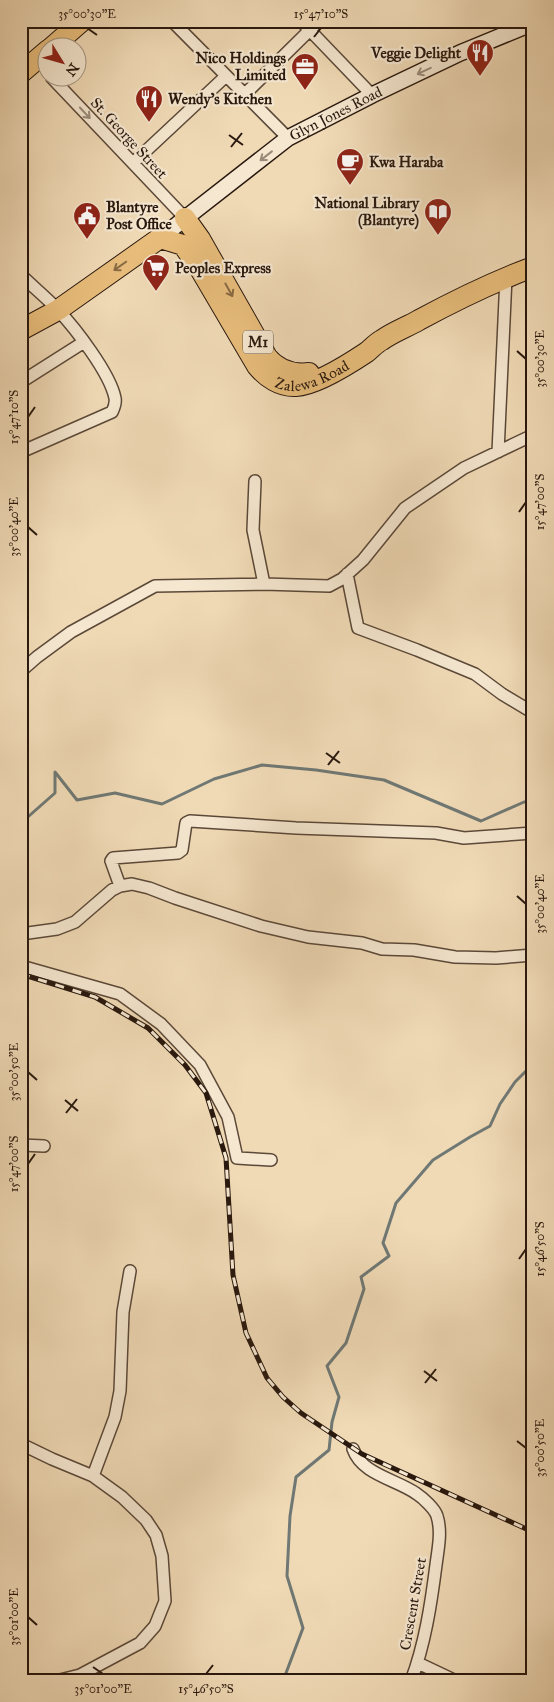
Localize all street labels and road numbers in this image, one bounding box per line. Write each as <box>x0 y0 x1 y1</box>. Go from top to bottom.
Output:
street label: Glyn Jones Road <box>286 82 385 145</box>
street label: St. George Street <box>87 94 172 183</box>
road number: M1 <box>243 331 273 354</box>
street label: Zalewa Road <box>272 356 353 395</box>
street label: Crescent Street <box>396 1556 430 1652</box>

